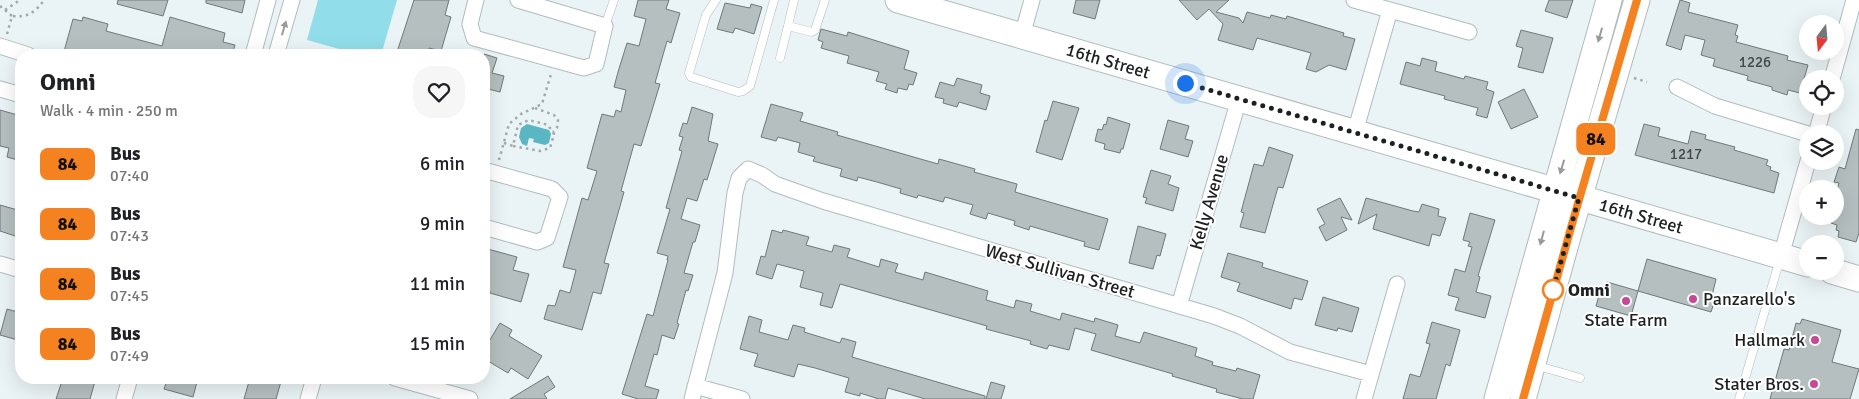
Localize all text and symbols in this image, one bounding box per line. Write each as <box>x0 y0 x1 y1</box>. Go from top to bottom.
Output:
north arrow <box>1799 15 1844 60</box>
map controls <box>1799 15 1844 280</box>
one-way arrow <box>281 20 289 35</box>
one-way arrow <box>1595 27 1603 42</box>
street label: 16th Street <box>1063 39 1153 83</box>
house number: 1226 <box>1739 53 1771 71</box>
button: heart <box>413 66 465 118</box>
text: Omni <box>40 67 96 97</box>
button: locate <box>1799 70 1844 115</box>
your location <box>1173 71 1198 96</box>
text: Walk · 4 min · 250 m <box>40 101 178 121</box>
line badge: 84 <box>1574 123 1618 155</box>
button: layers <box>1799 125 1844 170</box>
text: 84 <box>1586 128 1606 150</box>
text: Bus <box>110 142 141 166</box>
house number: 1217 <box>1670 145 1702 163</box>
text: 6 min <box>420 152 465 176</box>
street label: Kelly Avenue <box>1185 152 1233 252</box>
text: 84 <box>58 153 77 175</box>
one-way arrow <box>1558 159 1566 174</box>
text: 07:40 <box>110 166 149 186</box>
button: + <box>1799 180 1844 225</box>
street label: 16th Street <box>1596 194 1686 238</box>
text: Bus <box>110 202 141 226</box>
text: 9 min <box>420 212 465 236</box>
text: 84 <box>58 213 77 235</box>
text: 07:43 <box>110 226 149 246</box>
one-way arrow <box>1538 230 1546 245</box>
button: − <box>1799 235 1844 280</box>
street label: West Sullivan Street <box>983 239 1137 303</box>
text: Bus <box>110 262 141 286</box>
text: 11 min <box>410 272 465 296</box>
text: 84 <box>58 273 77 295</box>
marker: Omni <box>1542 279 1564 301</box>
place label: Omni <box>1568 279 1610 301</box>
text: 07:45 <box>110 286 149 306</box>
place label: Panzarello's <box>1703 288 1795 310</box>
marker: Panzarello's <box>1687 293 1699 305</box>
marker: State Farm <box>1620 295 1632 307</box>
place label: State Farm <box>1584 309 1668 331</box>
text: Bus <box>110 322 141 346</box>
place label: Hallmark <box>1734 329 1805 351</box>
text: 15 min <box>410 332 465 356</box>
text: 84 <box>58 333 77 355</box>
marker: Hallmark <box>1809 334 1821 346</box>
text: 07:49 <box>110 346 149 366</box>
place label: Stater Bros. <box>1714 373 1804 395</box>
marker: Stater Bros. <box>1808 378 1820 390</box>

